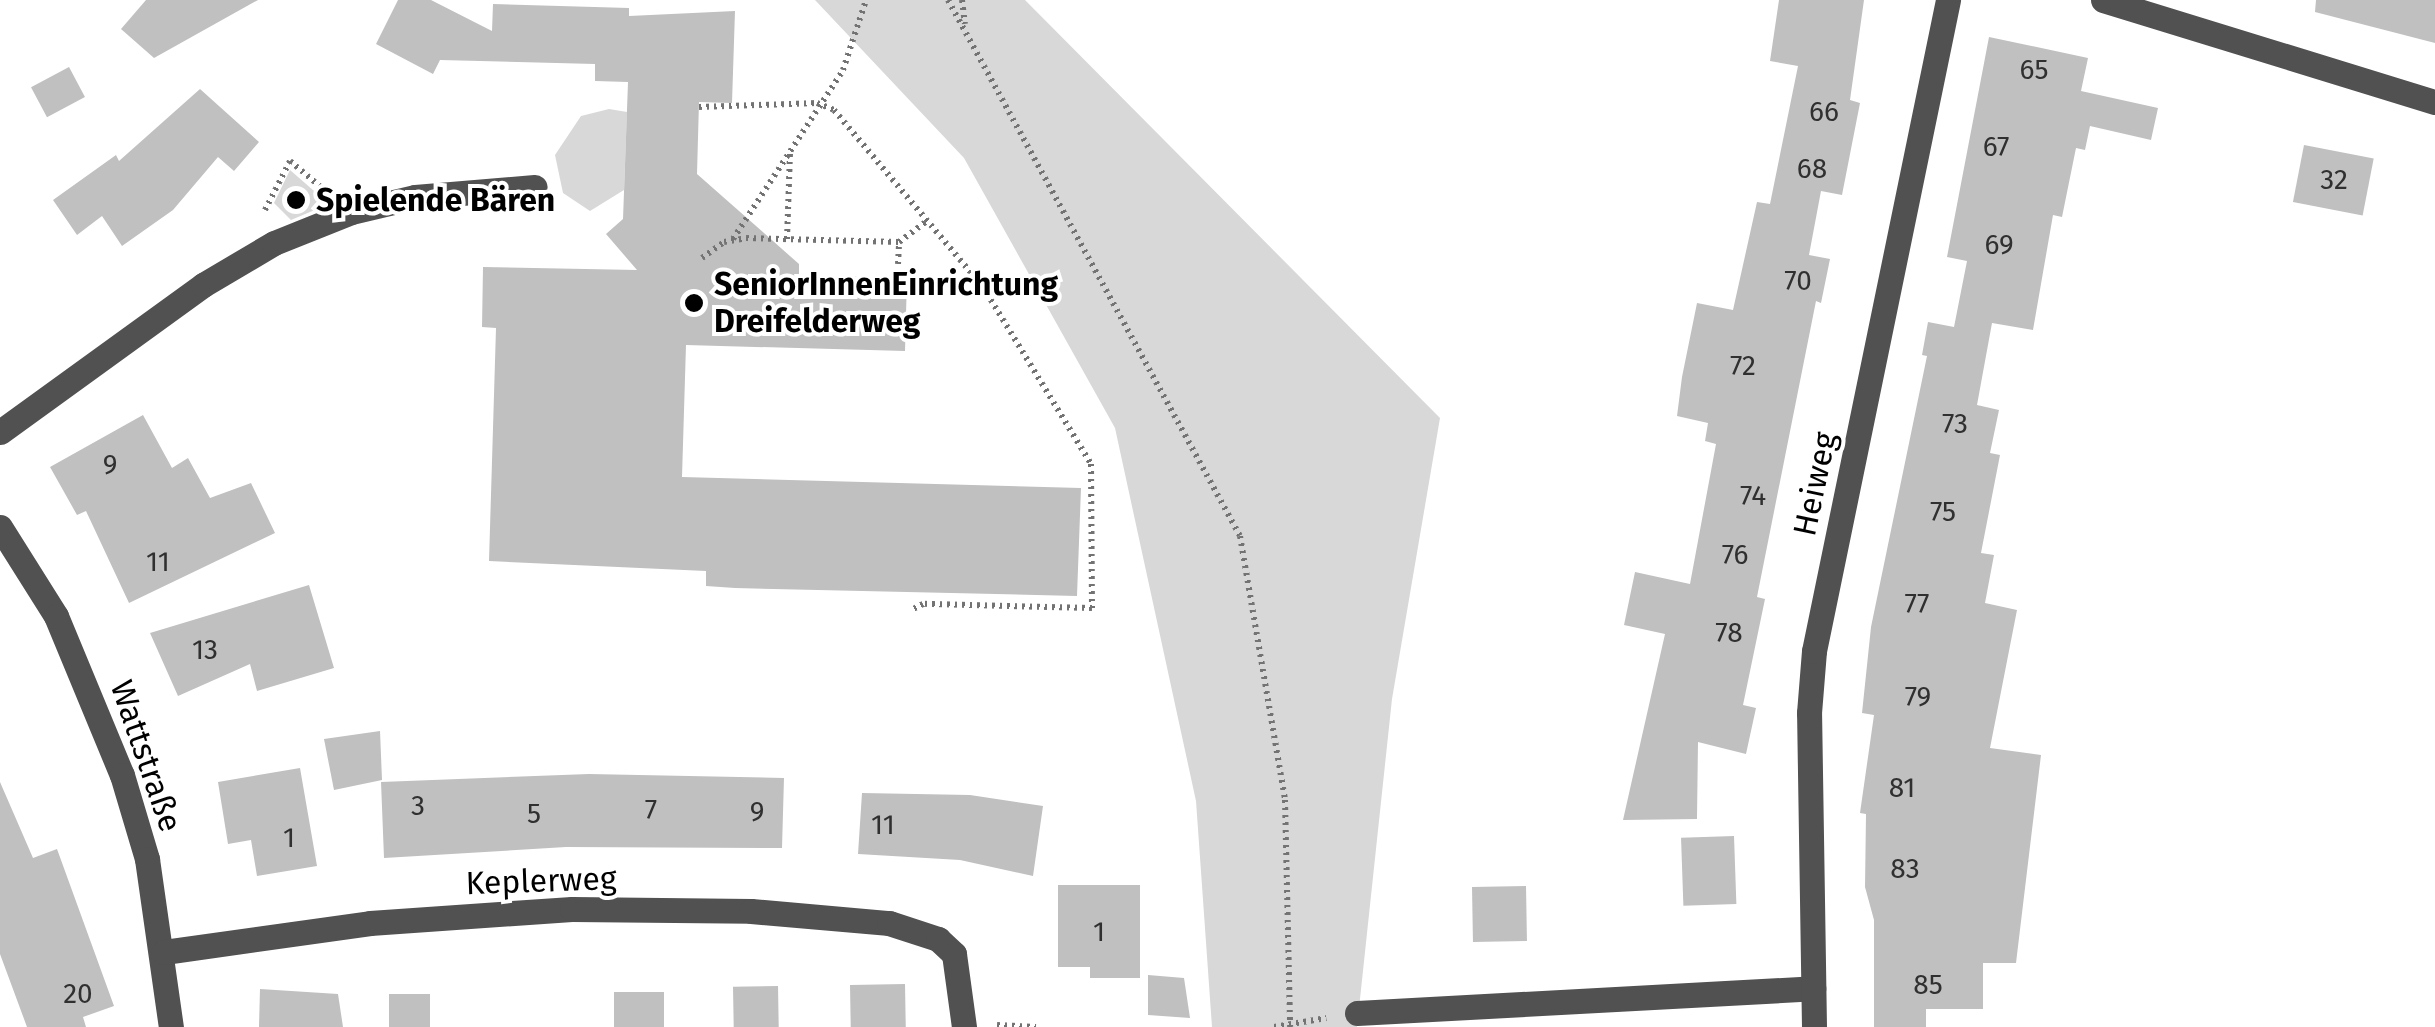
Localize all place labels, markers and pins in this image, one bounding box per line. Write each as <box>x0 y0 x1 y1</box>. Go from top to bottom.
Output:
place label: Spielende Bären <box>316 181 555 219</box>
marker: Spielende Bären <box>285 189 307 211</box>
place label: SeniorInnenEinrichtung Dreifelderweg <box>714 266 1058 341</box>
marker: SeniorInnenEinrichtung Dreifelderweg <box>683 292 705 314</box>

